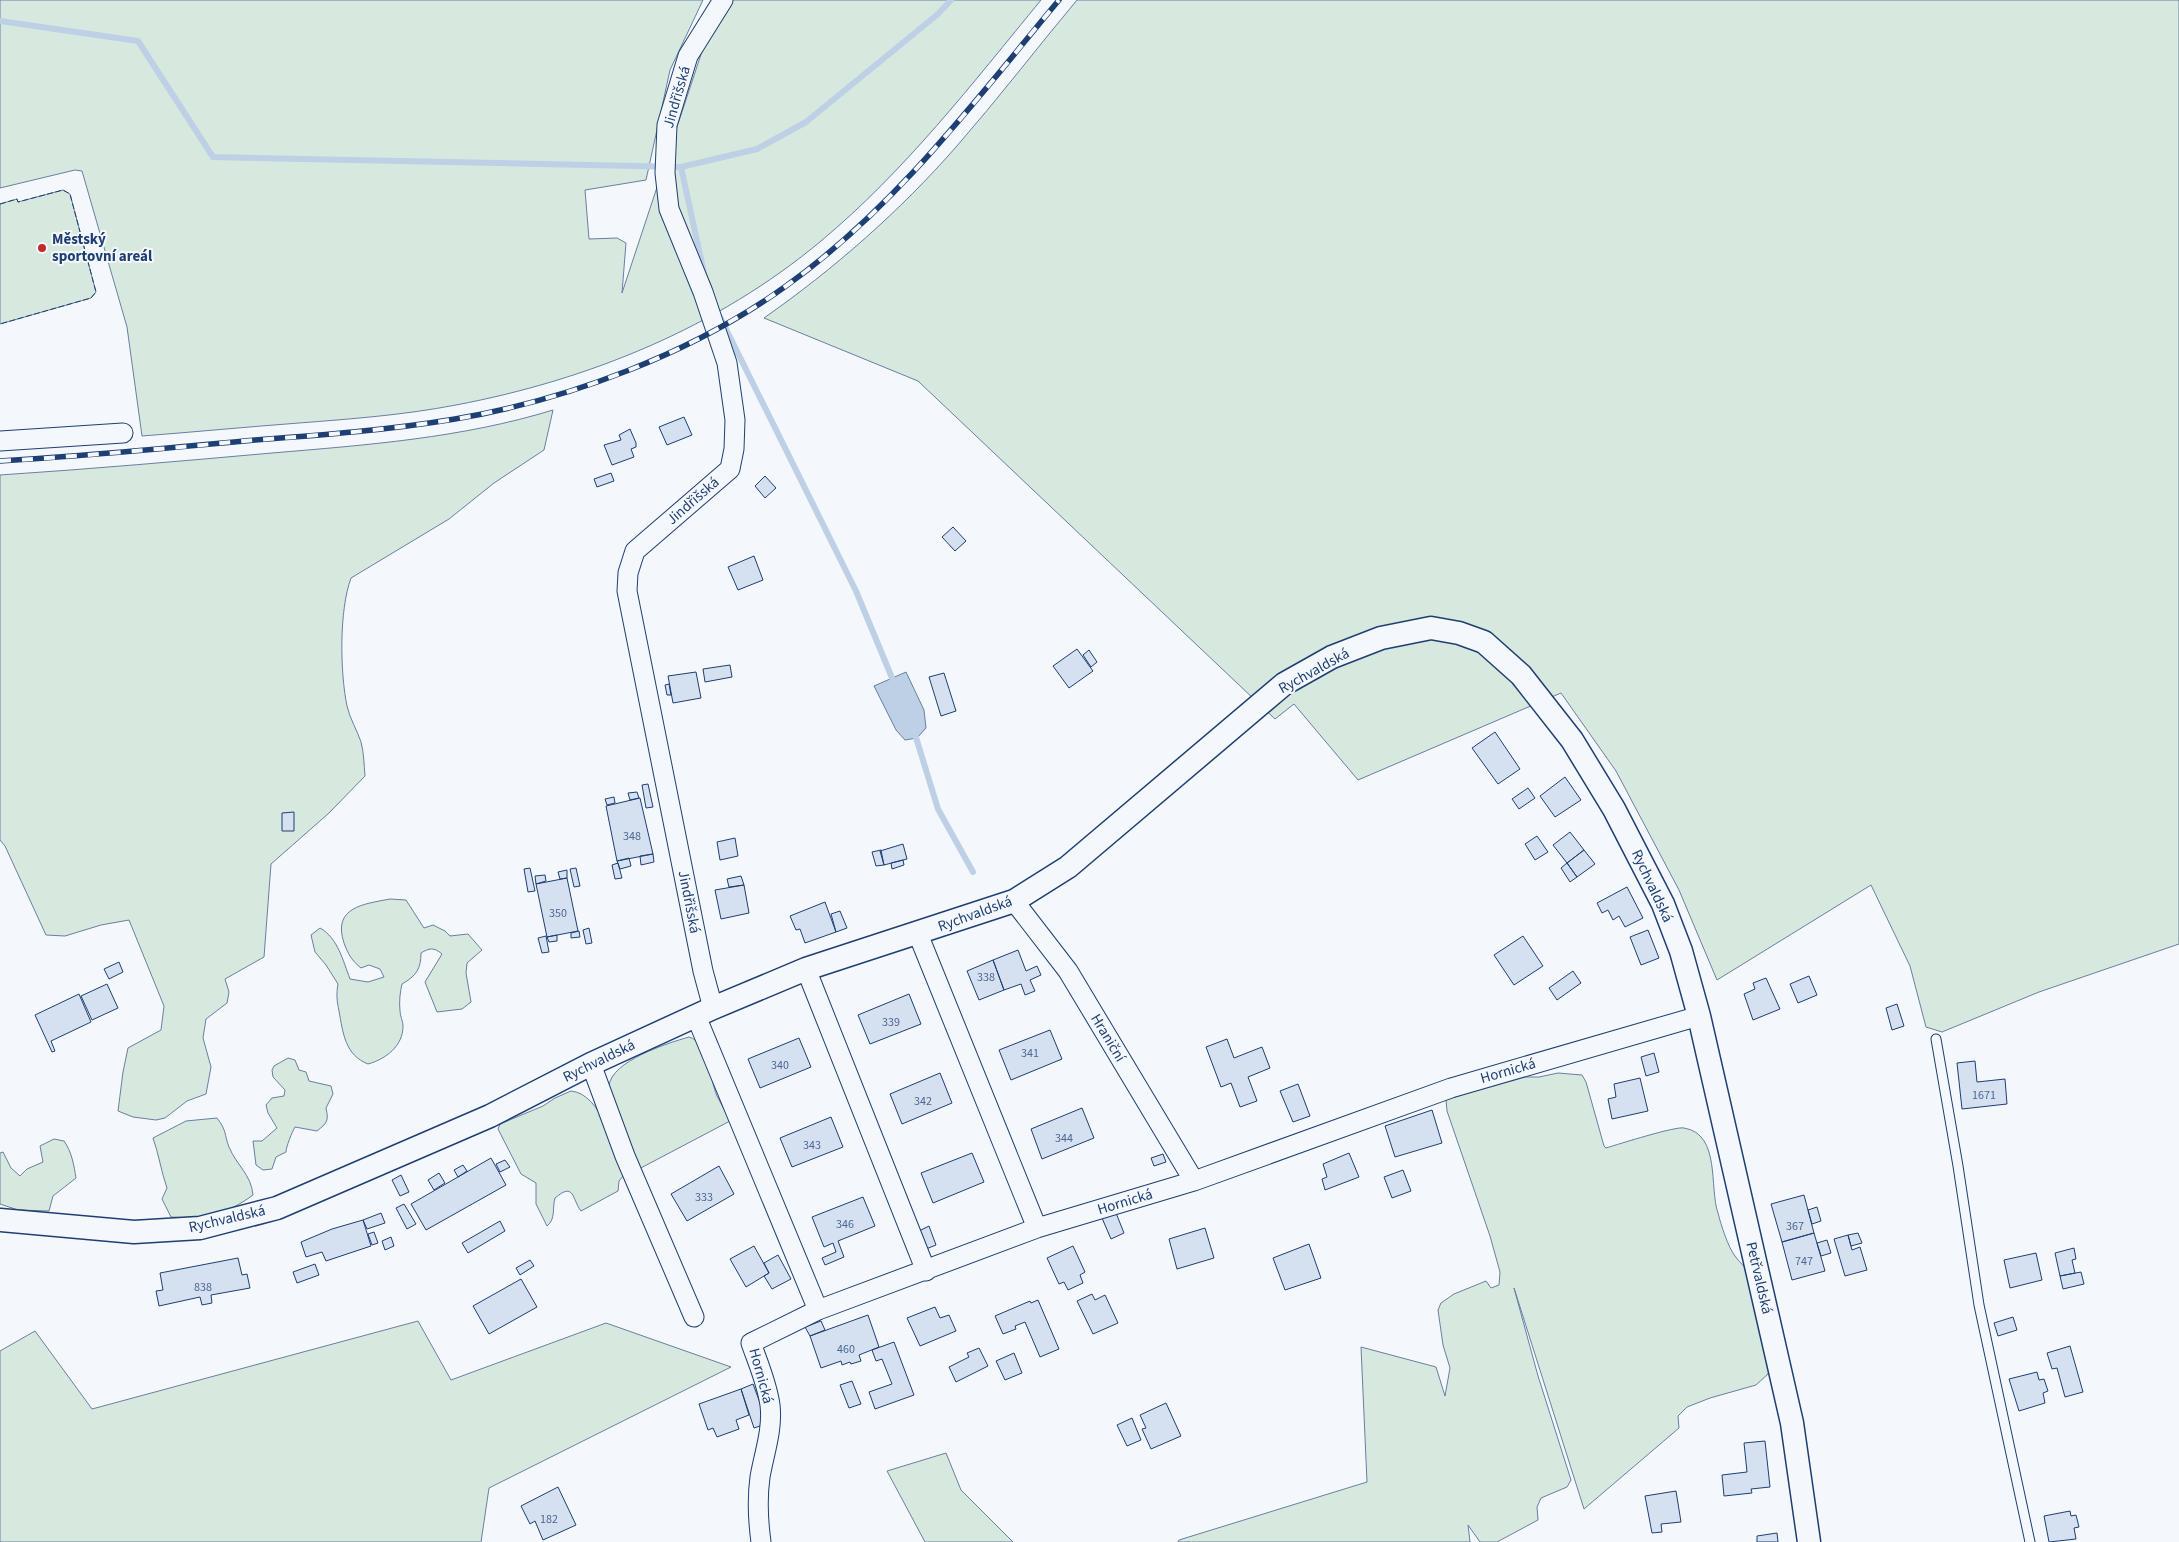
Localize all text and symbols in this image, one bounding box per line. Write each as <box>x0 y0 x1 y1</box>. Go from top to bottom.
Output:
street label: Jindřišská <box>658 63 696 131</box>
place label: Městský sportovní areál <box>52 229 153 267</box>
marker: Městský sportovní areál <box>36 242 48 254</box>
street label: Jindřišská <box>662 472 724 530</box>
street label: Rychvaldská <box>1275 643 1353 699</box>
house number: 348 <box>623 828 641 845</box>
street label: Rychvaldská <box>1626 846 1678 926</box>
street label: Jindřišská <box>673 869 705 935</box>
street label: Rychvaldská <box>935 891 1015 937</box>
house number: 350 <box>549 905 567 922</box>
house number: 338 <box>977 969 995 986</box>
street label: Hraniční <box>1085 1010 1131 1067</box>
house number: 339 <box>882 1014 900 1031</box>
street label: Rychvaldská <box>559 1034 639 1088</box>
house number: 341 <box>1021 1045 1039 1062</box>
street label: Hornická <box>1478 1053 1538 1089</box>
house number: 340 <box>771 1057 789 1074</box>
house number: 1671 <box>1972 1087 1996 1104</box>
house number: 342 <box>914 1093 932 1110</box>
house number: 344 <box>1055 1130 1073 1147</box>
house number: 343 <box>803 1137 821 1154</box>
street label: Hornická <box>1095 1184 1155 1220</box>
house number: 333 <box>695 1189 713 1206</box>
street label: Rychvaldská <box>187 1200 267 1238</box>
house number: 346 <box>836 1216 854 1233</box>
house number: 367 <box>1786 1218 1804 1235</box>
street label: Petřvaldská <box>1740 1240 1778 1316</box>
house number: 747 <box>1795 1253 1813 1270</box>
house number: 838 <box>194 1279 212 1296</box>
house number: 460 <box>837 1341 855 1358</box>
street label: Hornická <box>744 1346 778 1406</box>
house number: 182 <box>540 1511 558 1528</box>

